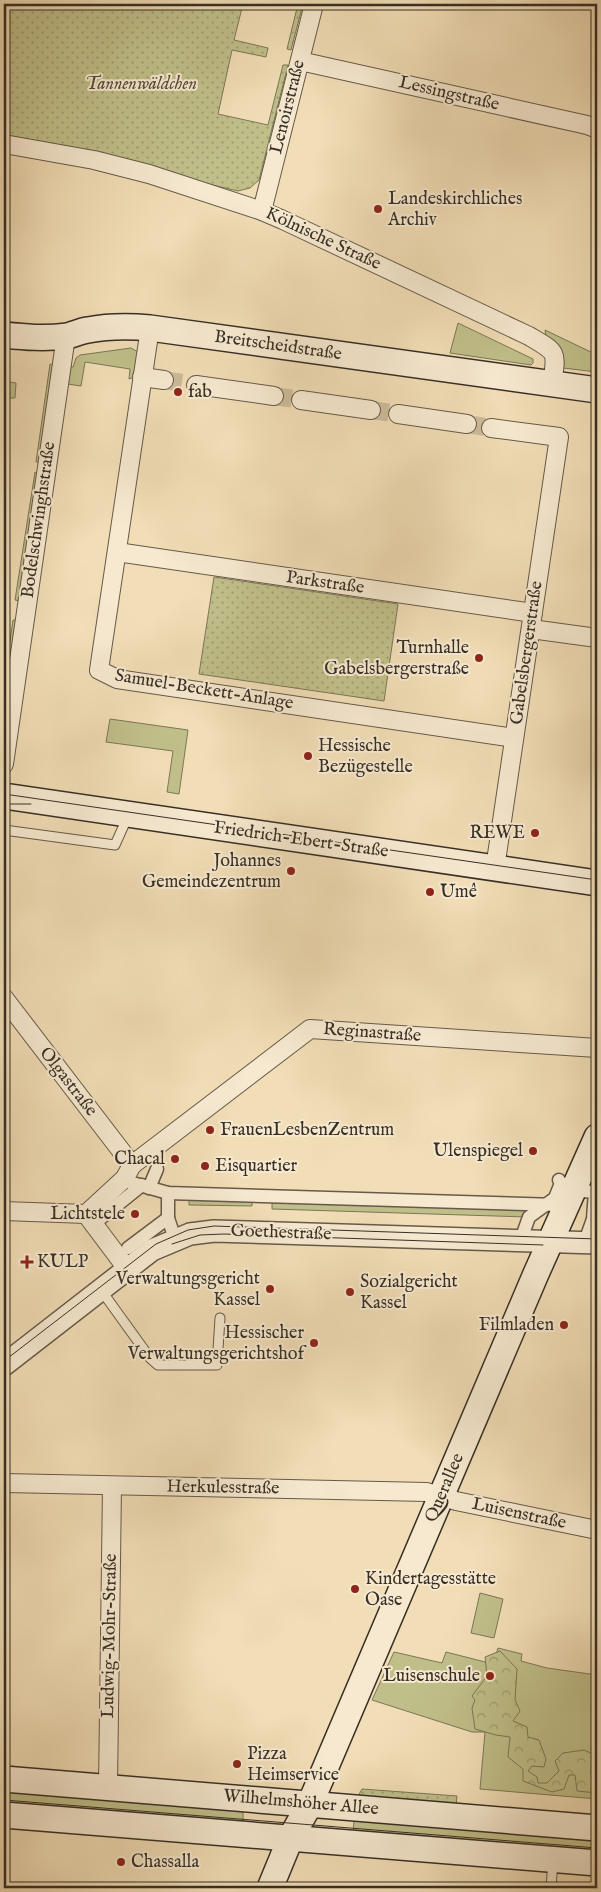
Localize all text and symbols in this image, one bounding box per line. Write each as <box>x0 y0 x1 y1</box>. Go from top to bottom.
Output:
street label: Lenoirstraße <box>265 57 311 157</box>
street label: Lessingstraße <box>396 71 502 117</box>
park label: Tannenwäldchen <box>85 73 197 96</box>
place label: Landeskirchliches Archiv <box>387 188 522 232</box>
street label: Kölnische Straße <box>261 202 385 276</box>
marker: Landeskirchliches Archiv <box>372 203 384 215</box>
street label: Breitscheidstraße <box>213 326 343 366</box>
place label: fab <box>188 381 212 404</box>
marker: fab <box>172 386 184 398</box>
street label: Bodelschwinghstraße <box>17 440 61 600</box>
street label: Parkstraße <box>284 566 366 600</box>
street label: Gabelsbergerstraße <box>506 580 548 726</box>
place label: Turnhalle Gabelsbergerstraße <box>324 637 469 681</box>
marker: Turnhalle Gabelsbergerstraße <box>473 652 485 664</box>
street label: Samuel-Beckett-Anlage <box>113 665 295 715</box>
place label: Hessische Bezügestelle <box>318 735 413 779</box>
marker: Hessische Bezügestelle <box>302 750 314 762</box>
street label: Friedrich-Ebert-Straße <box>212 816 390 864</box>
place label: REWE <box>469 822 525 845</box>
marker: REWE <box>529 827 541 839</box>
place label: Johannes Gemeindezentrum <box>142 850 281 894</box>
marker: Johannes Gemeindezentrum <box>285 865 297 877</box>
place label: Umê <box>440 881 477 904</box>
marker: Umê <box>424 886 436 898</box>
street label: Reginastraße <box>322 1018 422 1048</box>
street label: Olgastraße <box>34 1043 102 1121</box>
place label: FrauenLesbenZentrum <box>220 1119 394 1142</box>
marker: FrauenLesbenZentrum <box>204 1124 216 1136</box>
place label: Ulenspiegel <box>433 1140 523 1163</box>
marker: Ulenspiegel <box>527 1145 539 1157</box>
place label: Chacal <box>114 1148 165 1171</box>
marker: Chacal <box>169 1153 181 1165</box>
place label: Eisquartier <box>215 1155 297 1178</box>
marker: Eisquartier <box>199 1160 211 1172</box>
place label: Lichtstele <box>50 1203 125 1226</box>
marker: Lichtstele <box>129 1208 141 1220</box>
street label: Goethestraße <box>230 1220 332 1246</box>
place label: KULP <box>37 1251 88 1274</box>
marker: KULP <box>21 1256 33 1268</box>
place label: Verwaltungsgericht Kassel <box>115 1268 260 1312</box>
place label: Sozialgericht Kassel <box>360 1271 458 1315</box>
marker: Verwaltungsgericht Kassel <box>264 1283 276 1295</box>
marker: Sozialgericht Kassel <box>344 1286 356 1298</box>
place label: Filmladen <box>479 1314 554 1337</box>
marker: Filmladen <box>558 1319 570 1331</box>
place label: Hessischer Verwaltungsgerichtshof <box>127 1322 307 1366</box>
marker: Hessischer Verwaltungsgerichtshof <box>308 1337 320 1349</box>
street label: Querallee <box>420 1450 470 1526</box>
street label: Herkulesstraße <box>166 1476 280 1500</box>
street label: Luisenstraße <box>470 1493 568 1535</box>
street label: Ludwig-Mohr-Straße <box>97 1554 123 1718</box>
place label: Kindertagesstätte Oase <box>365 1568 496 1612</box>
marker: Kindertagesstätte Oase <box>349 1583 361 1595</box>
place label: Luisenschule <box>383 1665 480 1688</box>
marker: Luisenschule <box>484 1670 496 1682</box>
place label: Pizza Heimservice <box>247 1743 339 1787</box>
marker: Pizza Heimservice <box>231 1758 243 1770</box>
street label: Wilhelmshöher Allee <box>222 1785 380 1821</box>
place label: Chassalla <box>131 1851 200 1874</box>
marker: Chassalla <box>115 1856 127 1868</box>

